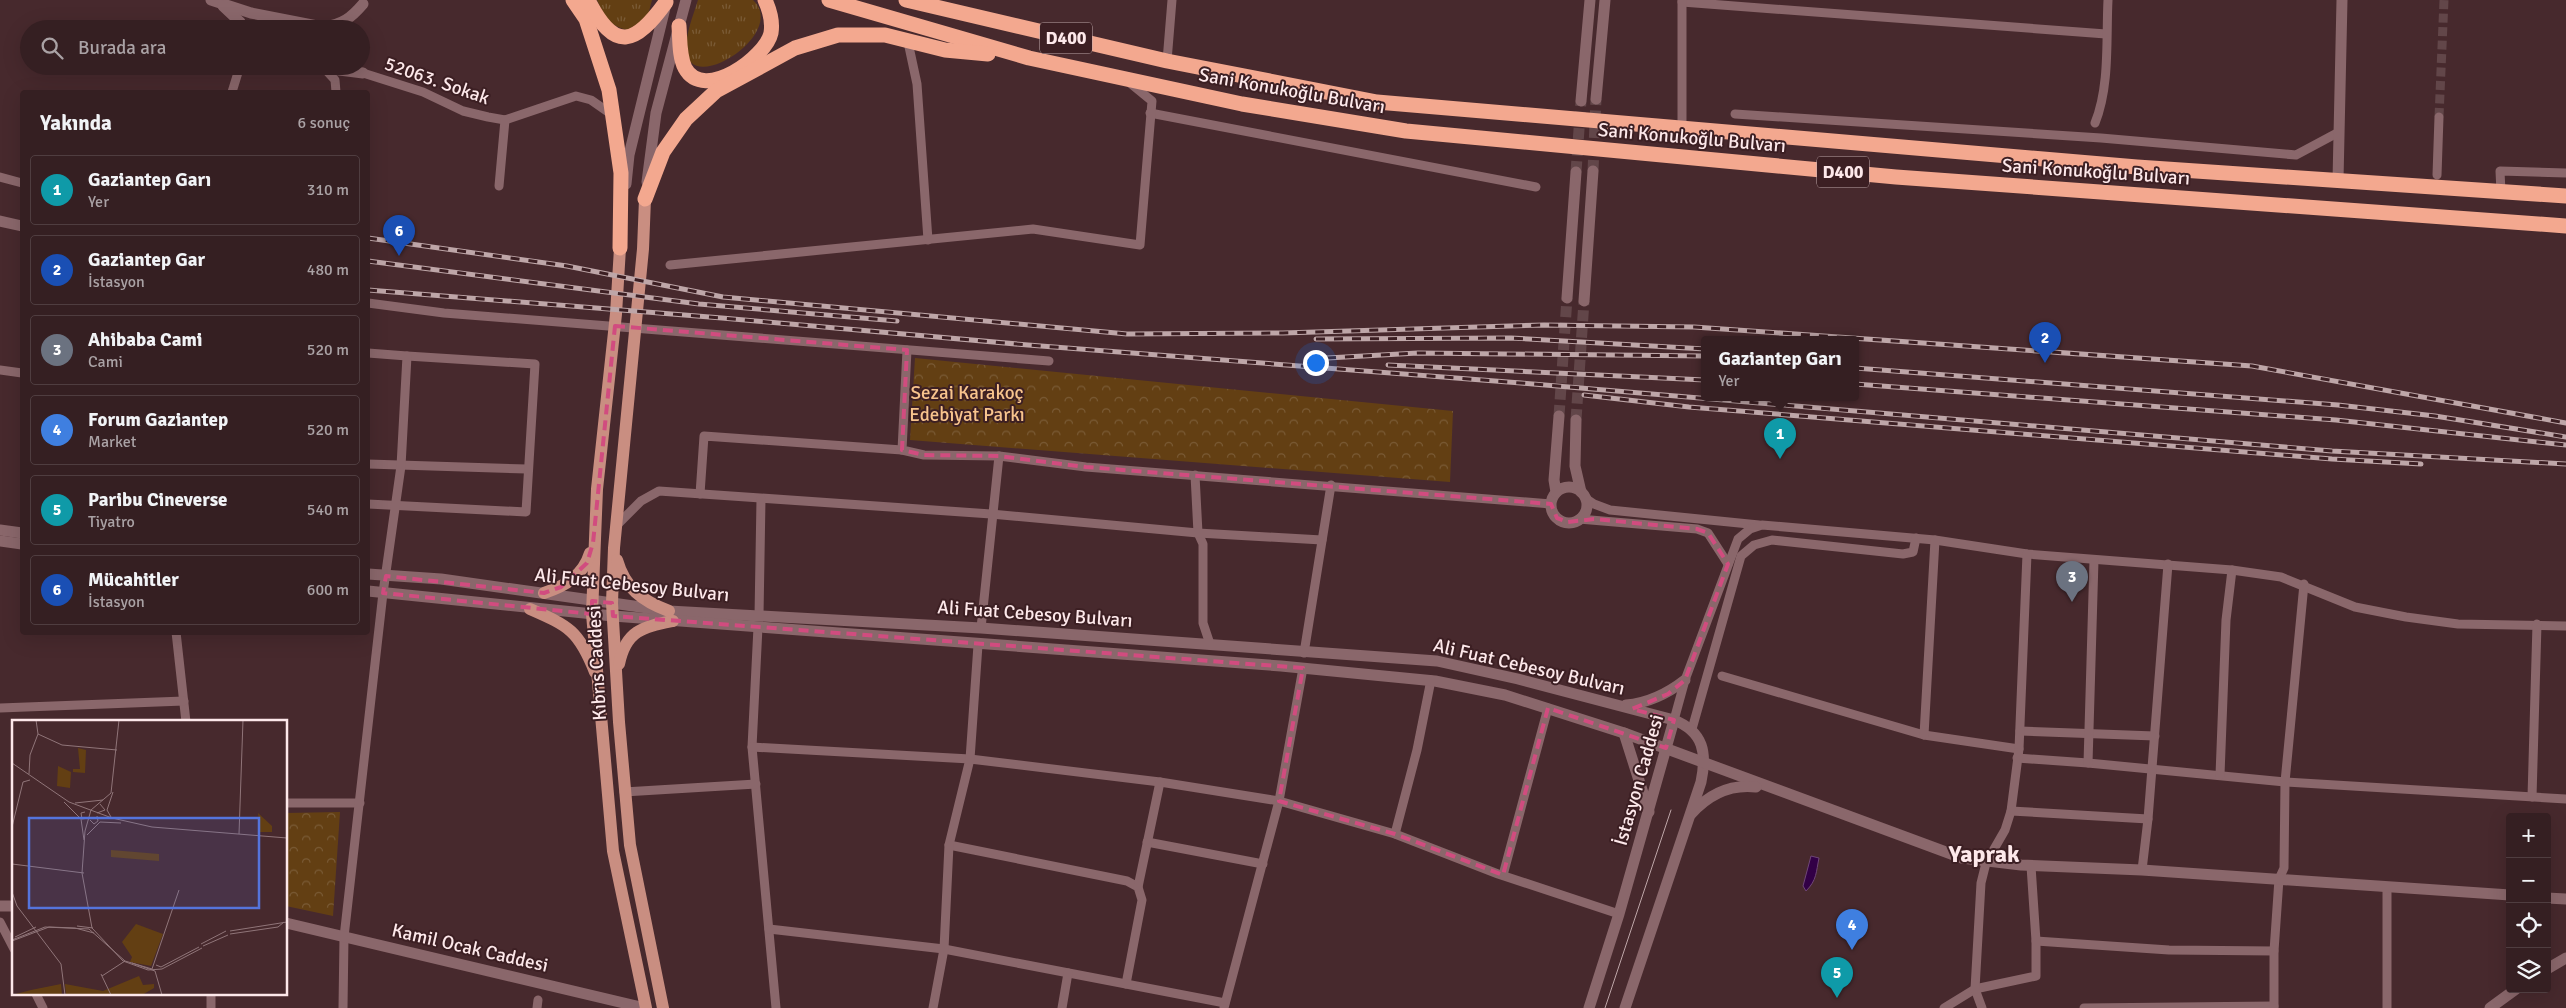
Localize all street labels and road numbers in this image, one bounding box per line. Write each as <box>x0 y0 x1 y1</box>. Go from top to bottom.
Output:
road number: D400 <box>1040 22 1092 54</box>
street label: 52063. Sokak <box>381 52 493 110</box>
street label: Sani Konukoğlu Bulvarı <box>1197 63 1387 119</box>
street label: Sani Konukoğlu Bulvarı <box>1597 118 1787 158</box>
street label: Sani Konukoğlu Bulvarı <box>2001 153 2191 191</box>
road number: D400 <box>1817 156 1869 188</box>
street label: Ali Fuat Cebesoy Bulvarı <box>533 563 731 607</box>
street label: Ali Fuat Cebesoy Bulvarı <box>937 595 1133 633</box>
street label: Kıbrıs Caddesi <box>582 605 612 721</box>
street label: Ali Fuat Cebesoy Bulvarı <box>1431 633 1627 701</box>
street label: İstasyon Caddesi <box>1609 712 1669 848</box>
street label: Kamil Ocak Caddesi <box>389 918 551 978</box>

